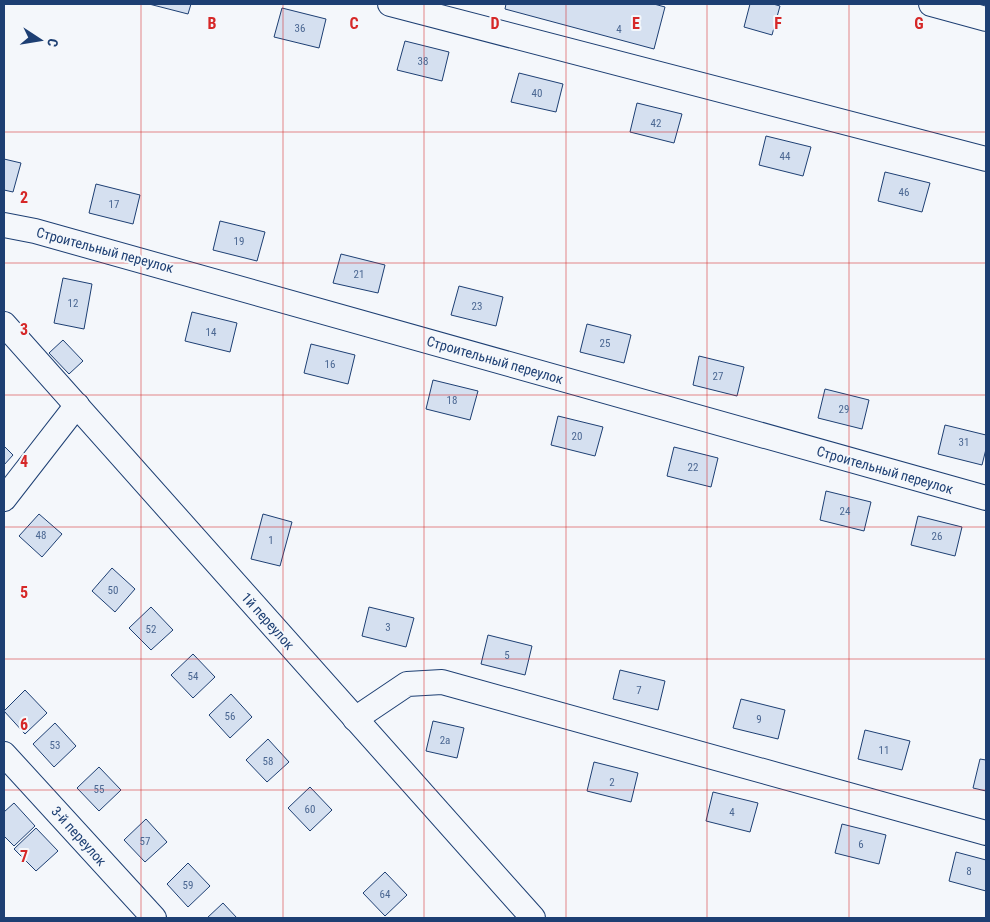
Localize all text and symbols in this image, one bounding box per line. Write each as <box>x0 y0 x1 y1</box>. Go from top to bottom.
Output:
text: B <box>208 14 217 33</box>
text: C <box>349 14 359 33</box>
text: D <box>490 14 500 33</box>
text: E <box>632 14 640 33</box>
text: F <box>774 14 782 33</box>
text: G <box>914 14 924 33</box>
north arrow <box>15 15 65 65</box>
house number: 36 <box>295 22 305 35</box>
house number: 4 <box>616 23 622 36</box>
text: С <box>44 37 61 48</box>
house number: 38 <box>418 55 428 68</box>
house number: 40 <box>532 87 542 100</box>
house number: 42 <box>651 117 661 130</box>
house number: 44 <box>780 150 791 163</box>
house number: 46 <box>899 186 909 199</box>
text: 2 <box>20 188 28 207</box>
house number: 17 <box>109 198 119 211</box>
street label: Строительный переулок <box>35 224 176 276</box>
house number: 19 <box>234 235 244 248</box>
house number: 21 <box>354 268 364 281</box>
house number: 12 <box>68 297 78 310</box>
house number: 23 <box>472 300 482 313</box>
text: 3 <box>20 320 28 339</box>
house number: 14 <box>206 326 217 339</box>
street label: Строительный переулок <box>425 333 565 387</box>
house number: 25 <box>600 337 610 350</box>
house number: 16 <box>325 358 335 371</box>
house number: 27 <box>713 370 723 383</box>
house number: 18 <box>447 394 457 407</box>
house number: 29 <box>839 403 849 416</box>
house number: 20 <box>572 430 582 443</box>
house number: 31 <box>959 436 969 449</box>
street label: Строительный переулок <box>815 443 955 497</box>
text: 4 <box>20 452 28 471</box>
house number: 22 <box>688 461 698 474</box>
house number: 24 <box>840 505 851 518</box>
house number: 48 <box>36 529 46 542</box>
house number: 26 <box>932 530 942 543</box>
house number: 1 <box>268 534 274 547</box>
text: 5 <box>20 583 28 602</box>
house number: 50 <box>108 584 118 597</box>
street label: 1й переулок <box>238 589 298 653</box>
house number: 3 <box>385 621 391 634</box>
house number: 52 <box>146 623 156 636</box>
house number: 5 <box>504 649 510 662</box>
house number: 54 <box>188 670 199 683</box>
house number: 7 <box>636 684 642 697</box>
house number: 56 <box>225 710 235 723</box>
house number: 9 <box>756 713 762 726</box>
text: 6 <box>20 715 28 734</box>
house number: 2а <box>440 734 450 747</box>
house number: 53 <box>50 739 60 752</box>
house number: 11 <box>879 744 889 757</box>
house number: 58 <box>263 755 273 768</box>
house number: 2 <box>609 776 615 789</box>
house number: 55 <box>94 783 104 796</box>
street label: 3-й переулок <box>48 803 110 869</box>
house number: 60 <box>305 803 315 816</box>
house number: 4 <box>729 806 735 819</box>
house number: 57 <box>140 835 150 848</box>
house number: 6 <box>858 838 864 851</box>
text: 7 <box>20 847 28 866</box>
house number: 8 <box>966 865 972 878</box>
house number: 59 <box>183 879 193 892</box>
house number: 64 <box>380 888 391 901</box>

